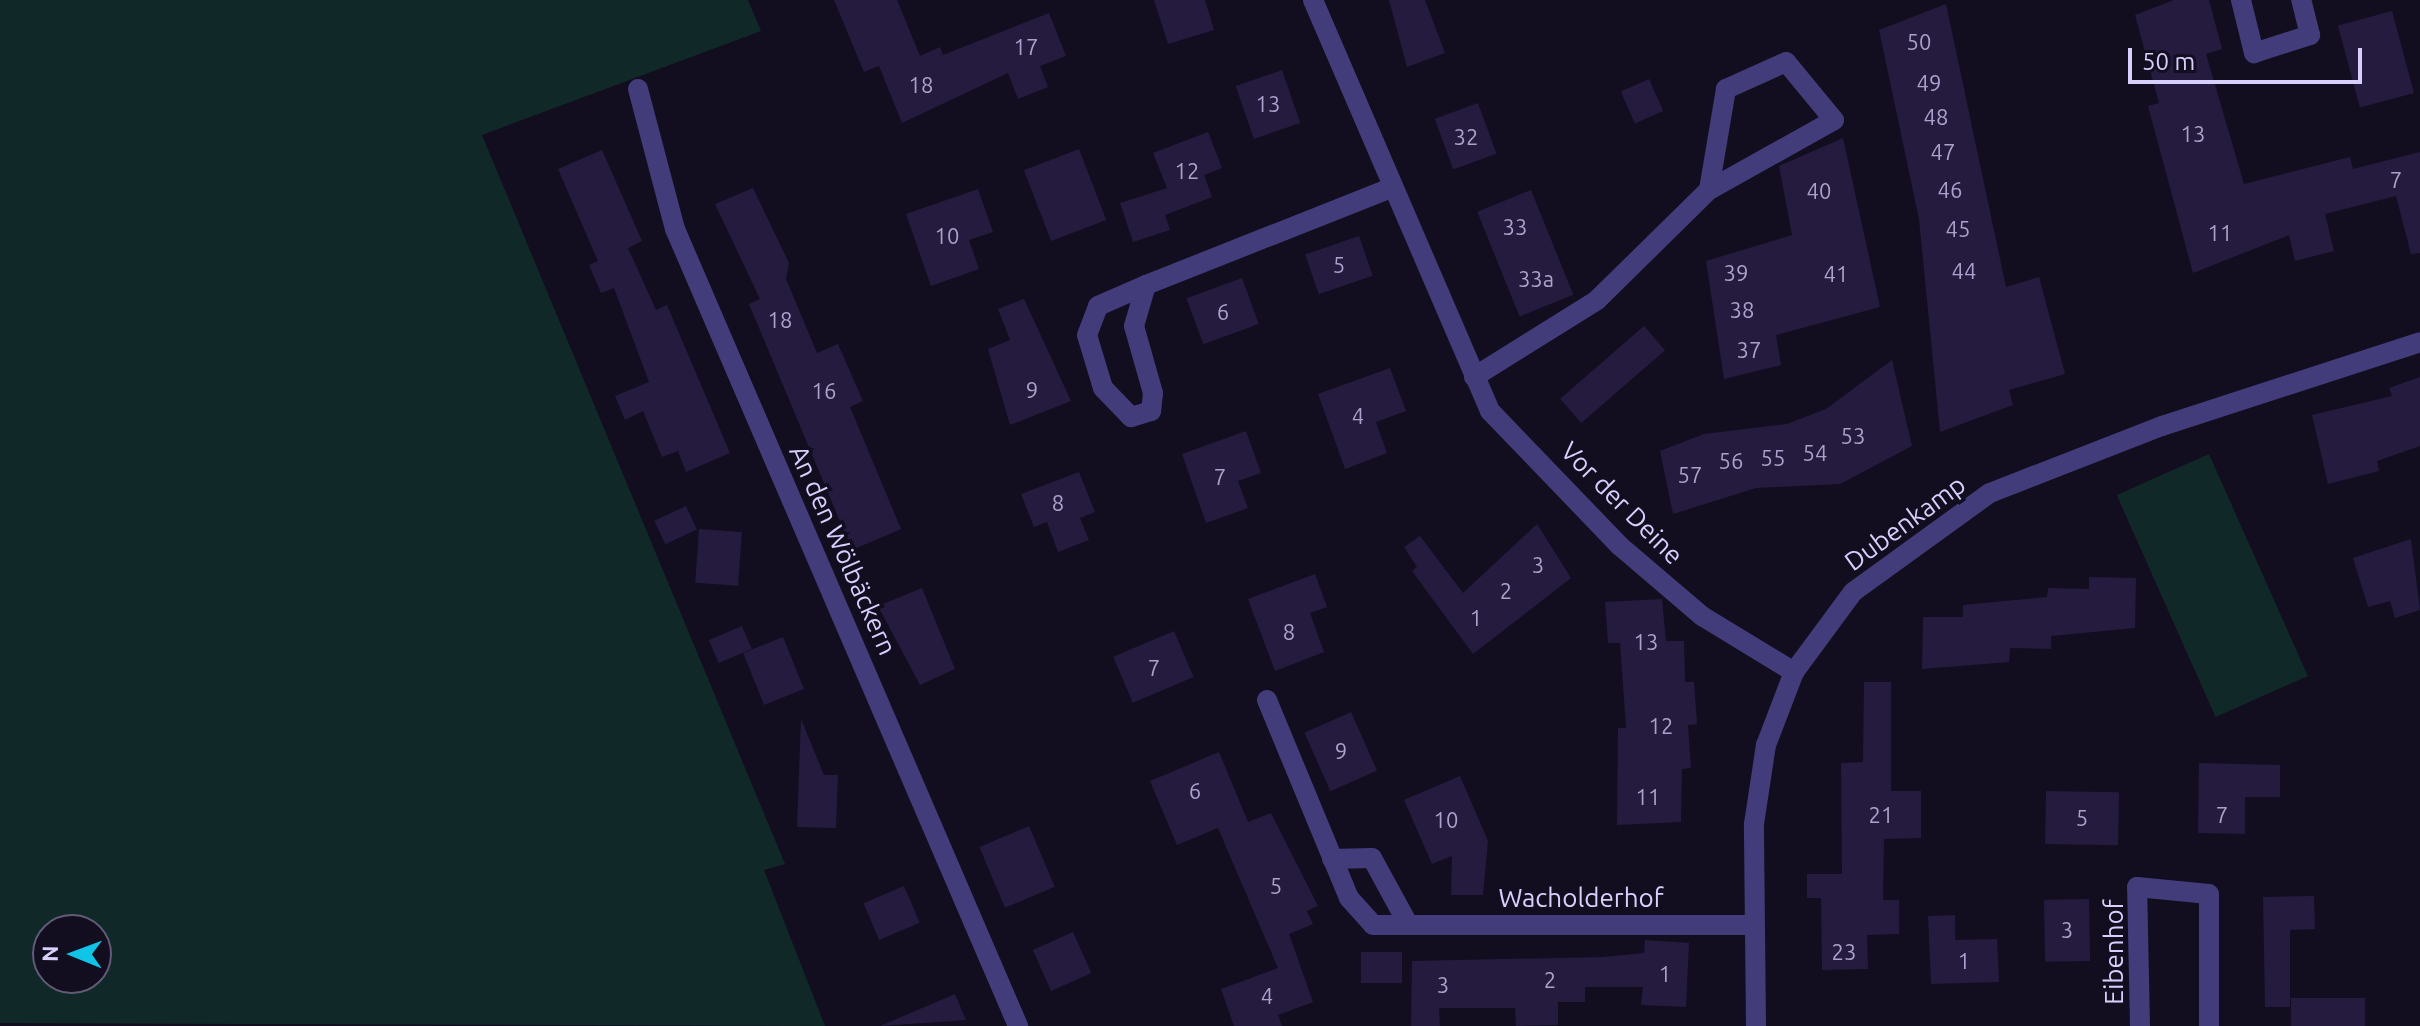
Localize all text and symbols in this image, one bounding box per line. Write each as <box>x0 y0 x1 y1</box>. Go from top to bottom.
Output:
house number: 50 <box>1907 29 1931 55</box>
scale bar <box>2132 32 2366 82</box>
house number: 17 <box>1014 34 1038 60</box>
text: 50 m <box>2142 48 2195 75</box>
house number: 49 <box>1917 70 1941 96</box>
house number: 18 <box>909 72 933 98</box>
house number: 13 <box>1256 91 1280 117</box>
house number: 48 <box>1924 104 1948 130</box>
house number: 13 <box>2181 121 2205 147</box>
house number: 32 <box>1454 124 1478 150</box>
house number: 47 <box>1931 139 1955 165</box>
house number: 12 <box>1175 158 1199 184</box>
house number: 7 <box>2390 167 2402 193</box>
house number: 46 <box>1938 177 1962 203</box>
house number: 40 <box>1807 178 1831 204</box>
house number: 33 <box>1503 214 1527 240</box>
house number: 45 <box>1946 216 1970 242</box>
house number: 11 <box>2208 220 2232 246</box>
house number: 10 <box>935 223 959 249</box>
house number: 5 <box>1333 252 1345 278</box>
house number: 44 <box>1952 258 1976 284</box>
house number: 39 <box>1724 260 1748 286</box>
house number: 41 <box>1824 261 1848 287</box>
house number: 33a <box>1518 266 1554 292</box>
house number: 38 <box>1730 297 1754 323</box>
house number: 6 <box>1217 299 1229 325</box>
house number: 18 <box>768 307 792 333</box>
house number: 37 <box>1737 337 1761 363</box>
house number: 9 <box>1026 377 1038 403</box>
house number: 16 <box>812 378 836 404</box>
house number: 4 <box>1352 403 1364 429</box>
house number: 53 <box>1841 423 1865 449</box>
street label: Vor der Deine <box>1554 435 1690 571</box>
street label: An den Wölbäckern <box>783 440 903 660</box>
house number: 54 <box>1803 440 1827 466</box>
house number: 55 <box>1761 445 1785 471</box>
house number: 56 <box>1719 448 1743 474</box>
house number: 57 <box>1678 462 1702 488</box>
house number: 7 <box>1214 464 1226 490</box>
street label: Dubenkamp <box>1839 469 1971 577</box>
house number: 8 <box>1052 490 1064 516</box>
house number: 3 <box>1532 552 1544 578</box>
house number: 2 <box>1500 578 1512 604</box>
house number: 1 <box>1470 605 1482 631</box>
house number: 8 <box>1283 619 1295 645</box>
house number: 13 <box>1634 629 1658 655</box>
house number: 7 <box>1148 655 1160 681</box>
house number: 12 <box>1649 713 1673 739</box>
house number: 9 <box>1335 738 1347 764</box>
house number: 6 <box>1189 778 1201 804</box>
house number: 11 <box>1636 784 1660 810</box>
house number: 21 <box>1869 802 1893 828</box>
house number: 7 <box>2216 802 2228 828</box>
house number: 5 <box>2076 805 2088 831</box>
house number: 10 <box>1434 807 1458 833</box>
house number: 5 <box>1270 873 1282 899</box>
street label: Wacholderhof <box>1498 882 1664 914</box>
street label: Eibenhof <box>2098 899 2130 1005</box>
north arrow <box>32 914 112 994</box>
house number: 3 <box>2061 917 2073 943</box>
house number: 23 <box>1832 939 1856 965</box>
text: N <box>37 945 62 962</box>
house number: 1 <box>1958 948 1970 974</box>
house number: 1 <box>1659 961 1671 987</box>
house number: 2 <box>1544 967 1556 993</box>
house number: 3 <box>1437 972 1449 998</box>
house number: 4 <box>1261 983 1273 1009</box>

